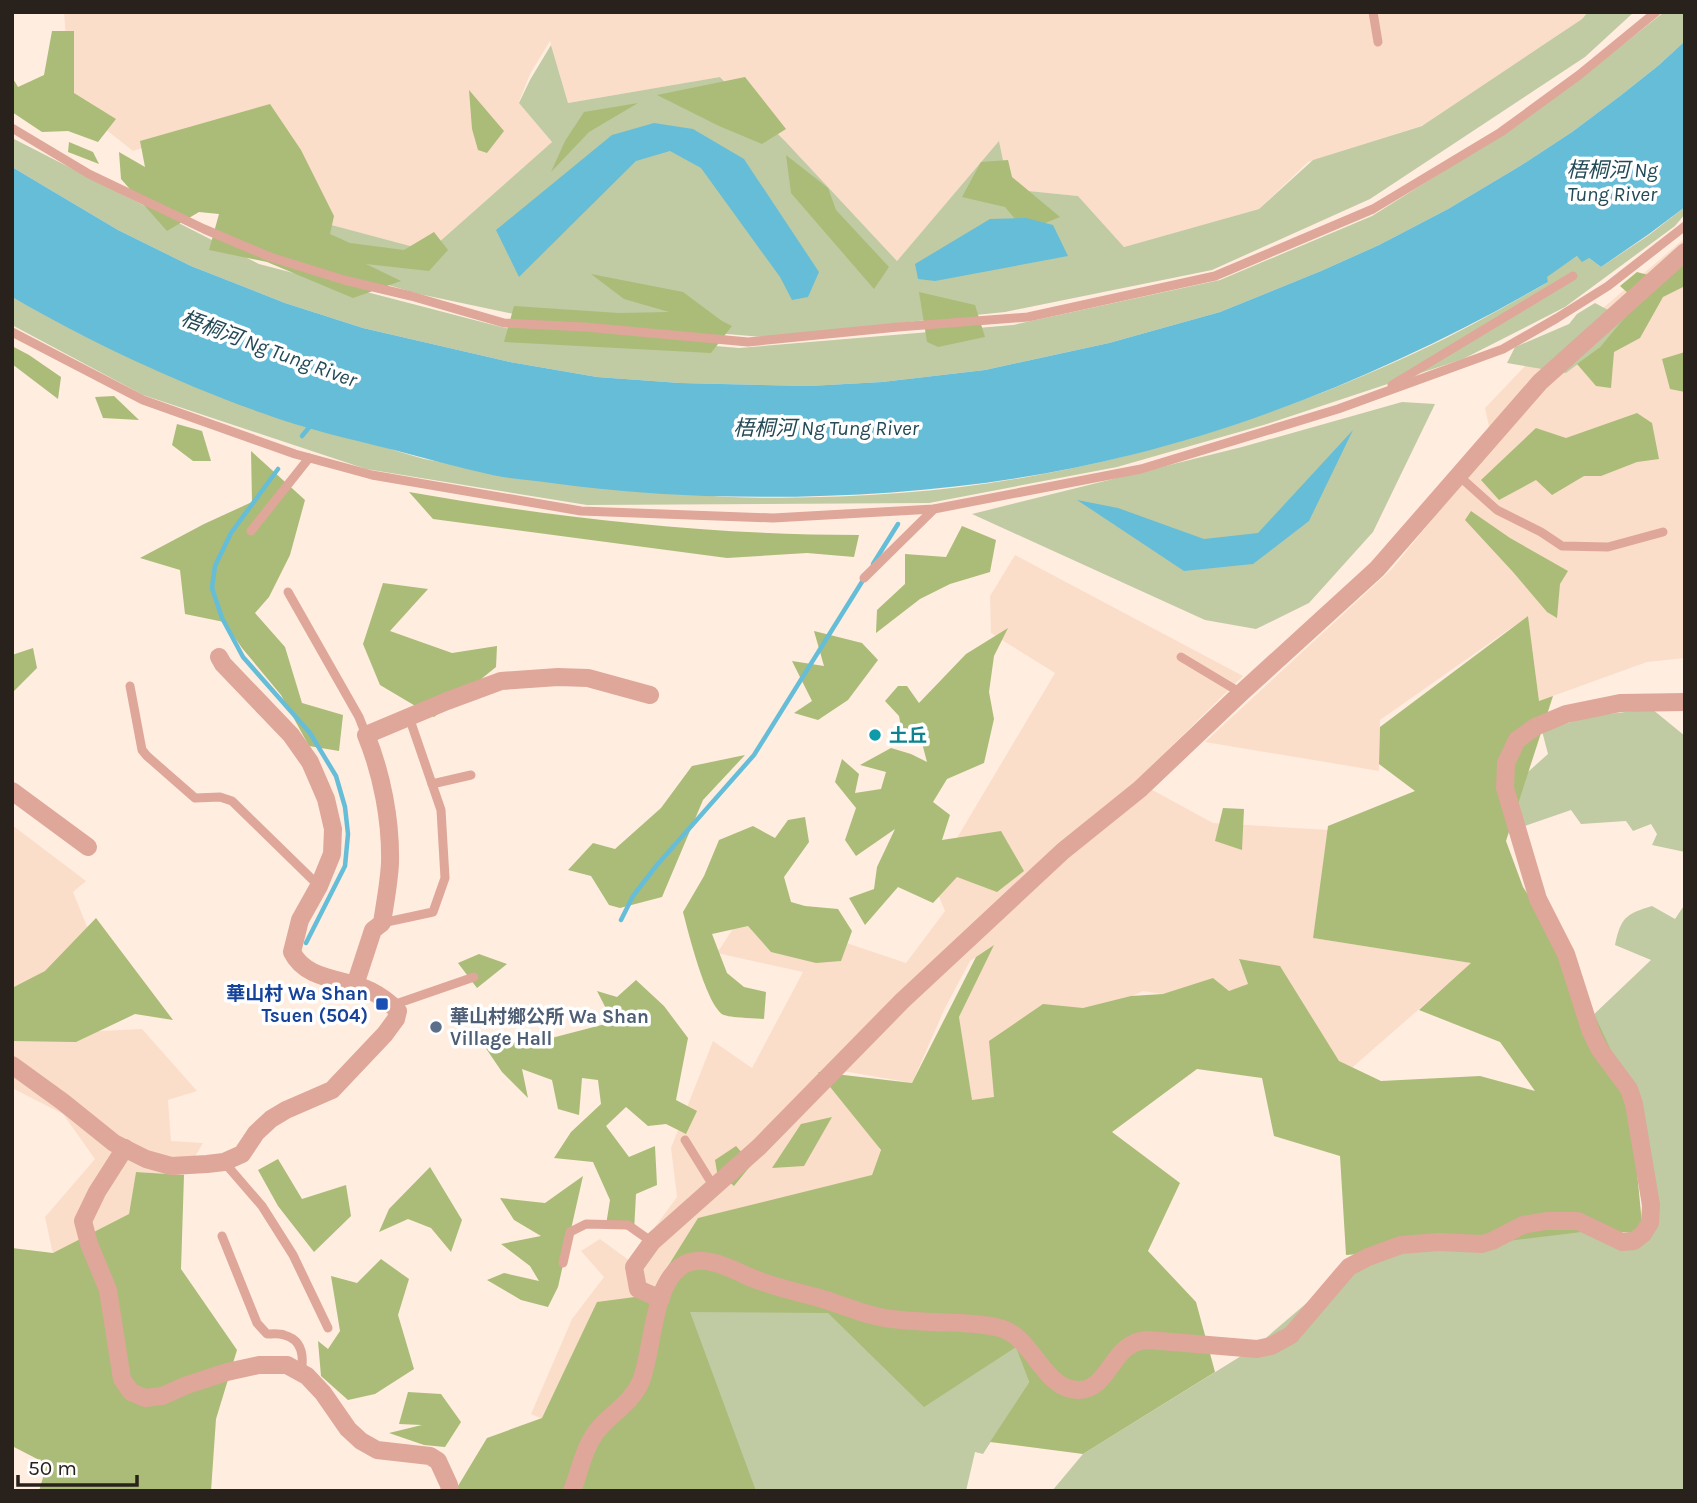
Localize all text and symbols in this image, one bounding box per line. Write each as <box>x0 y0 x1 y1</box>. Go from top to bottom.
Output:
water label: 梧桐河 Ng Tung River <box>1566 158 1659 206</box>
water label: 梧桐河 Ng Tung River <box>178 306 361 392</box>
water label: 梧桐河 Ng Tung River <box>733 416 920 440</box>
place label: 土丘 <box>889 725 927 747</box>
marker: 土丘 <box>867 727 883 743</box>
place label: 華山村 Wa Shan Tsuen (504) <box>226 983 368 1027</box>
marker: 華山村 Wa Shan Tsuen (504) <box>374 996 390 1012</box>
place label: 華山村鄉公所 Wa Shan Village Hall <box>450 1006 649 1050</box>
marker: 華山村鄉公所 Wa Shan Village Hall <box>428 1019 444 1035</box>
scale bar <box>18 1444 136 1488</box>
text: 50 m <box>28 1456 77 1480</box>

